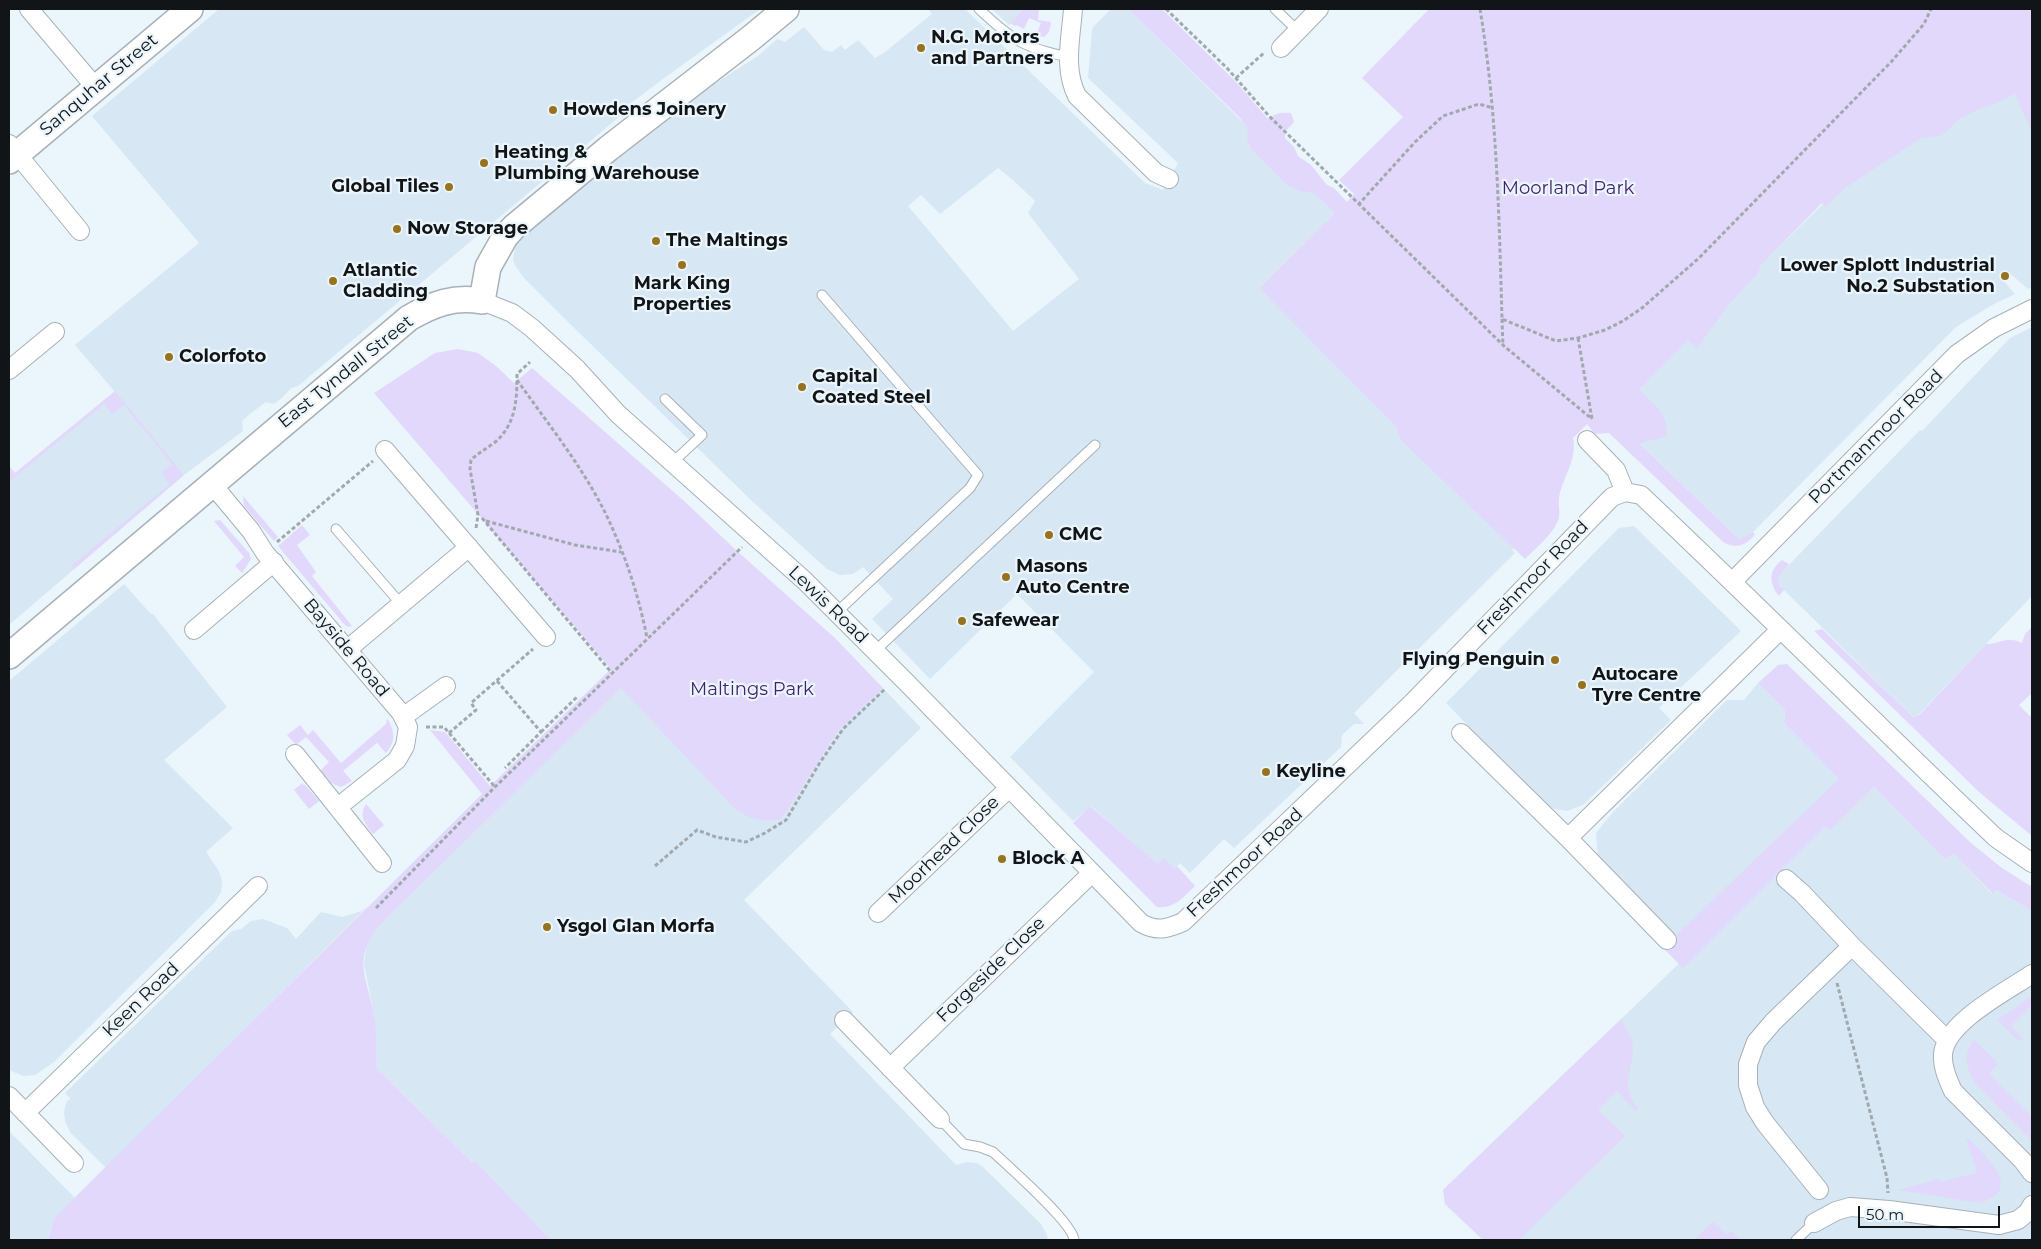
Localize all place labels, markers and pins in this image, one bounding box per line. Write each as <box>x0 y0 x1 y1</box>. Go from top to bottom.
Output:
place label: N.G. Motors and Partners <box>931 27 1053 70</box>
marker: N.G. Motors and Partners <box>915 42 927 54</box>
place label: Howdens Joinery <box>563 99 726 121</box>
marker: Howdens Joinery <box>547 104 559 116</box>
place label: Heating & Plumbing Warehouse <box>494 142 699 184</box>
marker: Heating & Plumbing Warehouse <box>478 157 490 169</box>
place label: Global Tiles <box>331 176 439 198</box>
marker: Global Tiles <box>443 181 455 193</box>
place label: Now Storage <box>407 218 528 240</box>
marker: Now Storage <box>391 223 403 235</box>
place label: The Maltings <box>666 230 788 252</box>
marker: The Maltings <box>650 235 662 247</box>
place label: Lower Splott Industrial No.2 Substation <box>1780 255 1995 298</box>
marker: Mark King Properties <box>676 259 688 271</box>
place label: Atlantic Cladding <box>343 260 428 302</box>
marker: Lower Splott Industrial No.2 Substation <box>1999 270 2011 282</box>
place label: Mark King Properties <box>633 273 731 316</box>
marker: Atlantic Cladding <box>327 275 339 287</box>
place label: Colorfoto <box>179 346 266 368</box>
marker: Colorfoto <box>163 351 175 363</box>
place label: Capital Coated Steel <box>812 366 931 408</box>
marker: Capital Coated Steel <box>796 381 808 393</box>
place label: CMC <box>1059 524 1102 546</box>
marker: CMC <box>1043 529 1055 541</box>
place label: Masons Auto Centre <box>1016 556 1130 598</box>
marker: Masons Auto Centre <box>1000 571 1012 583</box>
place label: Safewear <box>972 610 1059 632</box>
marker: Safewear <box>956 615 968 627</box>
place label: Flying Penguin <box>1402 649 1545 671</box>
marker: Flying Penguin <box>1549 654 1561 666</box>
place label: Autocare Tyre Centre <box>1592 664 1701 706</box>
marker: Autocare Tyre Centre <box>1576 679 1588 691</box>
place label: Keyline <box>1276 761 1346 783</box>
marker: Keyline <box>1260 766 1272 778</box>
place label: Block A <box>1012 848 1084 870</box>
marker: Block A <box>996 853 1008 865</box>
place label: Ysgol Glan Morfa <box>557 916 715 938</box>
marker: Ysgol Glan Morfa <box>541 921 553 933</box>

